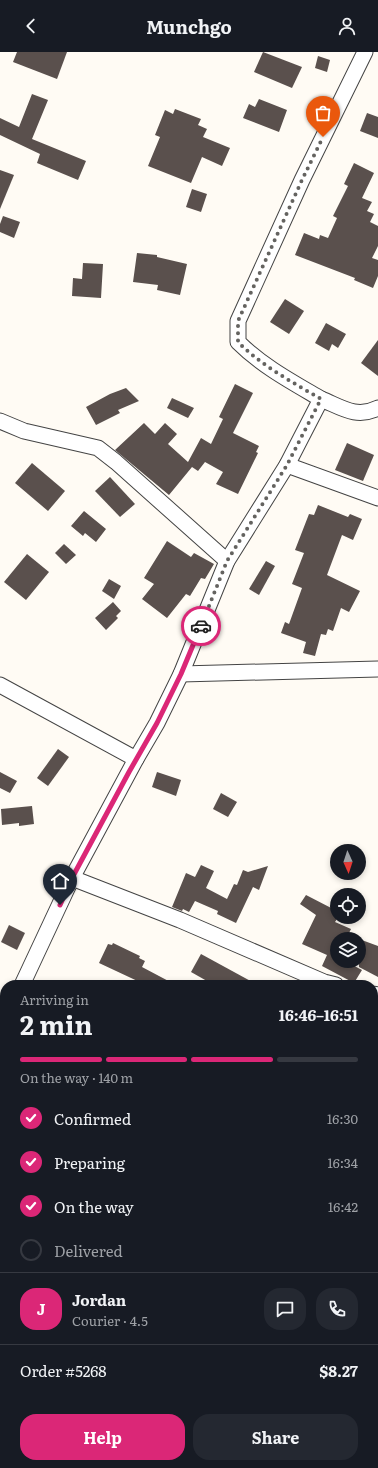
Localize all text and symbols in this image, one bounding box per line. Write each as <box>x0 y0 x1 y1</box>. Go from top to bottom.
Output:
text: Munchgo <box>146 13 232 40</box>
icon: back <box>20 15 42 37</box>
icon: person <box>336 15 358 37</box>
pin <box>306 96 340 137</box>
icon: bag <box>312 102 334 124</box>
courier <box>181 606 221 646</box>
icon: car <box>190 615 212 637</box>
north arrow <box>330 844 366 880</box>
map controls <box>330 844 366 968</box>
pin <box>43 864 77 905</box>
icon: home <box>49 870 71 892</box>
button: locate <box>330 888 366 924</box>
button: layers <box>330 932 366 968</box>
text: Arriving in <box>20 990 89 1009</box>
text: 16:46–16:51 <box>279 1003 358 1026</box>
text: 2 min <box>20 1004 93 1043</box>
text: On the way · 140 m <box>20 1068 133 1087</box>
icon: check <box>20 1107 42 1129</box>
text: Confirmed <box>54 1107 131 1130</box>
text: 16:30 <box>327 1109 358 1128</box>
icon: check <box>20 1151 42 1173</box>
text: Preparing <box>54 1151 125 1174</box>
text: 16:34 <box>327 1153 358 1172</box>
icon: check <box>20 1195 42 1217</box>
text: On the way <box>54 1195 134 1218</box>
text: 16:42 <box>328 1197 358 1216</box>
text: Delivered <box>54 1239 123 1262</box>
text: Jordan <box>72 1288 126 1311</box>
button: chat <box>264 1288 306 1330</box>
button: phone <box>316 1288 358 1330</box>
text: J <box>37 1297 45 1320</box>
text: Courier · 4.5 <box>72 1311 148 1330</box>
text: Order #5268 <box>20 1359 107 1382</box>
text: $8.27 <box>319 1359 358 1382</box>
button: Help <box>20 1414 185 1460</box>
button: Share <box>193 1414 358 1460</box>

